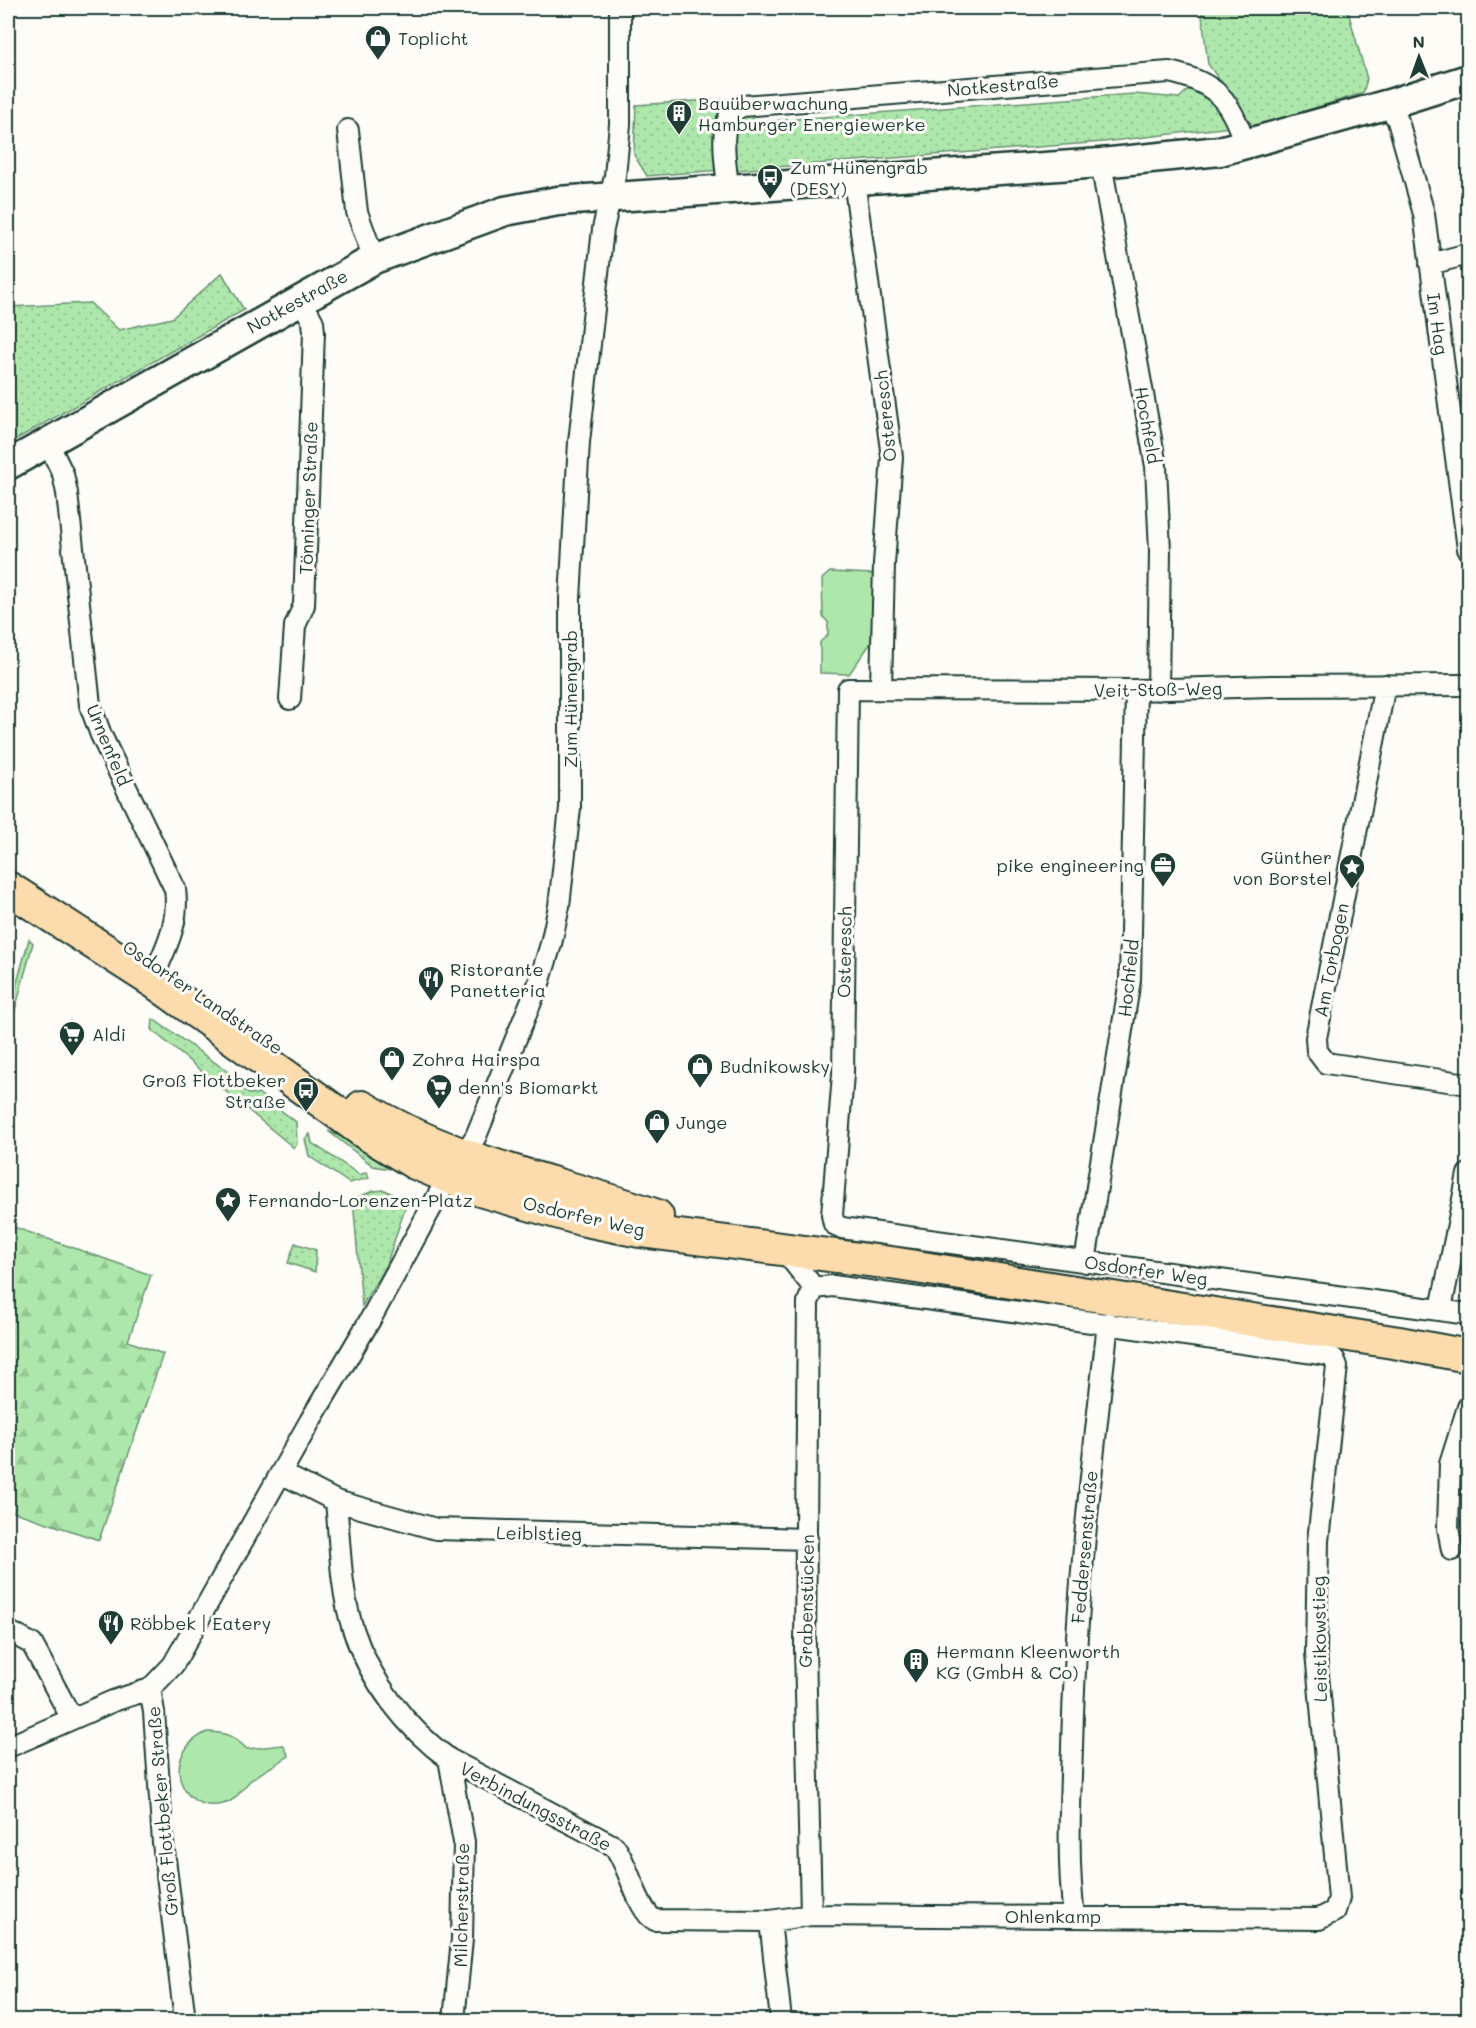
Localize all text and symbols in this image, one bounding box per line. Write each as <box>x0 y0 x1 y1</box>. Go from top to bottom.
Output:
shop icon: Toplicht <box>363 23 393 61</box>
place label: Toplicht <box>398 26 469 50</box>
north arrow <box>1389 27 1449 87</box>
text: N <box>1412 31 1425 52</box>
street label: Notkestraße <box>946 68 1060 102</box>
place label: Bauüberwachung Hamburger Energiewerke <box>698 91 926 136</box>
building icon: Bauüberwachung Hamburger Energiewerke <box>664 98 694 136</box>
place label: Zum Hünengrab (DESY) <box>790 155 928 200</box>
bus stop icon: Zum Hünengrab (DESY) <box>755 162 785 200</box>
street label: Notkestraße <box>242 263 352 339</box>
street label: Im Hag <box>1422 291 1454 357</box>
street label: Osteresch <box>868 369 902 463</box>
street label: Hochfeld <box>1129 384 1167 466</box>
street label: Tönninger Straße <box>293 421 323 575</box>
street label: Zum Hünengrab <box>558 630 582 768</box>
street label: Veit-Stoß-Weg <box>1093 676 1223 702</box>
street label: Urnenfeld <box>81 701 137 789</box>
place label: Günther von Borstel <box>1233 845 1332 890</box>
office icon: pike engineering <box>1148 850 1178 888</box>
place icon: Günther von Borstel <box>1337 852 1367 890</box>
place label: pike engineering <box>997 853 1144 877</box>
street label: Am Torbogen <box>1308 901 1354 1019</box>
street label: Osteresch <box>831 906 857 998</box>
street label: Osdorfer Landstraße <box>118 934 288 1060</box>
street label: Hochfeld <box>1112 938 1144 1018</box>
place label: Ristorante Panetteria <box>450 957 546 1002</box>
restaurant icon: Ristorante Panetteria <box>416 964 446 1002</box>
supermarket icon: Aldi <box>57 1019 87 1057</box>
place label: Aldi <box>92 1022 126 1046</box>
shop icon: Zohra Hairspa <box>377 1044 407 1082</box>
place label: Zohra Hairspa <box>412 1047 541 1071</box>
shop icon: Budnikowsky <box>685 1051 715 1089</box>
place label: Budnikowsky <box>720 1054 830 1078</box>
place label: Groß Flottbeker Straße <box>142 1068 286 1113</box>
supermarket icon: denn's Biomarkt <box>424 1072 454 1110</box>
bus stop icon: Groß Flottbeker Straße <box>291 1075 321 1113</box>
place label: denn's Biomarkt <box>458 1075 598 1099</box>
shop icon: Junge <box>642 1107 672 1145</box>
place label: Junge <box>676 1110 727 1134</box>
place icon: Fernando-Lorenzen-Platz <box>213 1185 243 1223</box>
place label: Fernando-Lorenzen-Platz <box>248 1188 473 1212</box>
street label: Osdorfer Weg <box>521 1190 647 1242</box>
street label: Osdorfer Weg <box>1083 1249 1209 1291</box>
street label: Feddersenstraße <box>1065 1469 1103 1625</box>
street label: Leiblstieg <box>496 1520 582 1546</box>
street label: Grabenstücken <box>793 1534 819 1668</box>
street label: Leistikowstieg <box>1306 1576 1332 1702</box>
restaurant icon: Röbbek | Eatery <box>96 1608 126 1646</box>
place label: Röbbek | Eatery <box>130 1611 271 1635</box>
place label: Hermann Kleenworth KG (GmbH & Co) <box>936 1639 1120 1684</box>
building icon: Hermann Kleenworth KG (GmbH & Co) <box>901 1646 931 1684</box>
street label: Groß Flottbeker Straße <box>141 1705 183 1917</box>
street label: Verbindungsstraße <box>456 1756 616 1856</box>
street label: Milcherstraße <box>448 1842 474 1968</box>
street label: Ohlenkamp <box>1005 1904 1101 1928</box>

